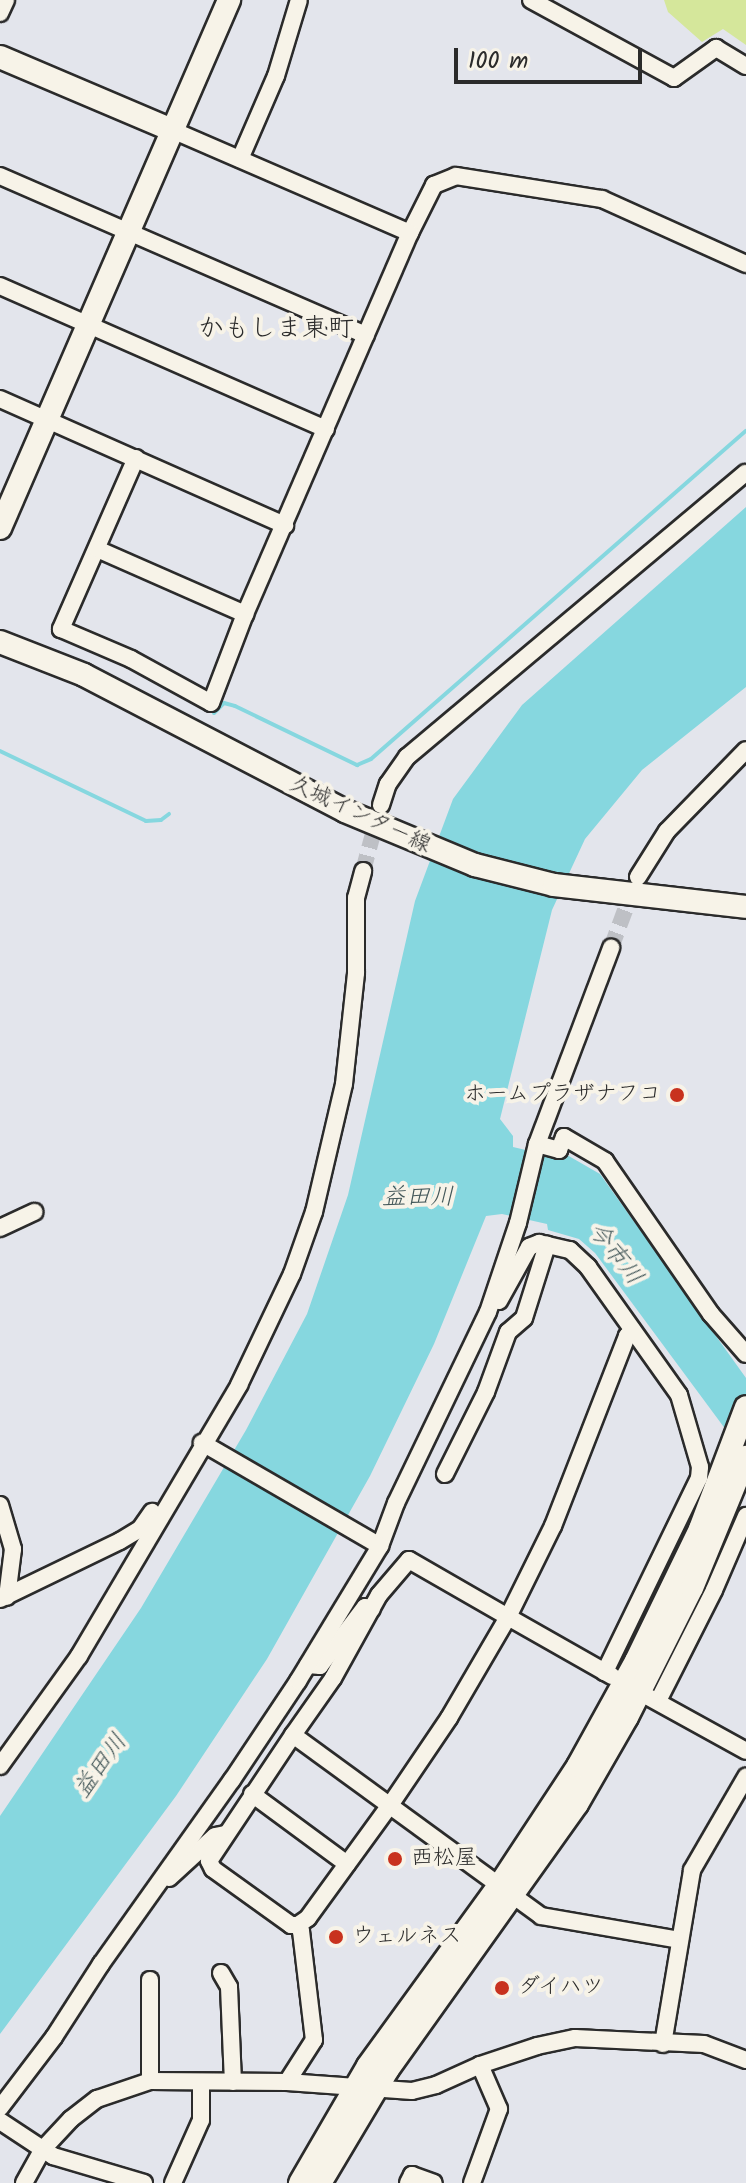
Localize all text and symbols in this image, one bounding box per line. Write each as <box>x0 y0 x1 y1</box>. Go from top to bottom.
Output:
scale bar <box>458 32 646 82</box>
text: 100 m <box>468 42 528 81</box>
district label: かもしま東町 <box>198 314 354 346</box>
street label: 久城インター線 <box>285 770 435 860</box>
place label: ホームプラザナフコ <box>463 1082 661 1108</box>
marker: ホームプラザナフコ <box>668 1086 686 1104</box>
water label: 益田川 <box>382 1184 454 1212</box>
water label: 今市川 <box>581 1217 649 1291</box>
water label: 益田川 <box>68 1728 134 1804</box>
place label: 西松屋 <box>411 1846 477 1872</box>
marker: 西松屋 <box>386 1850 404 1868</box>
place label: ウェルネス <box>352 1924 462 1950</box>
marker: ウェルネス <box>327 1928 345 1946</box>
place label: ダイハツ <box>518 1975 606 2001</box>
marker: ダイハツ <box>493 1979 511 1997</box>

